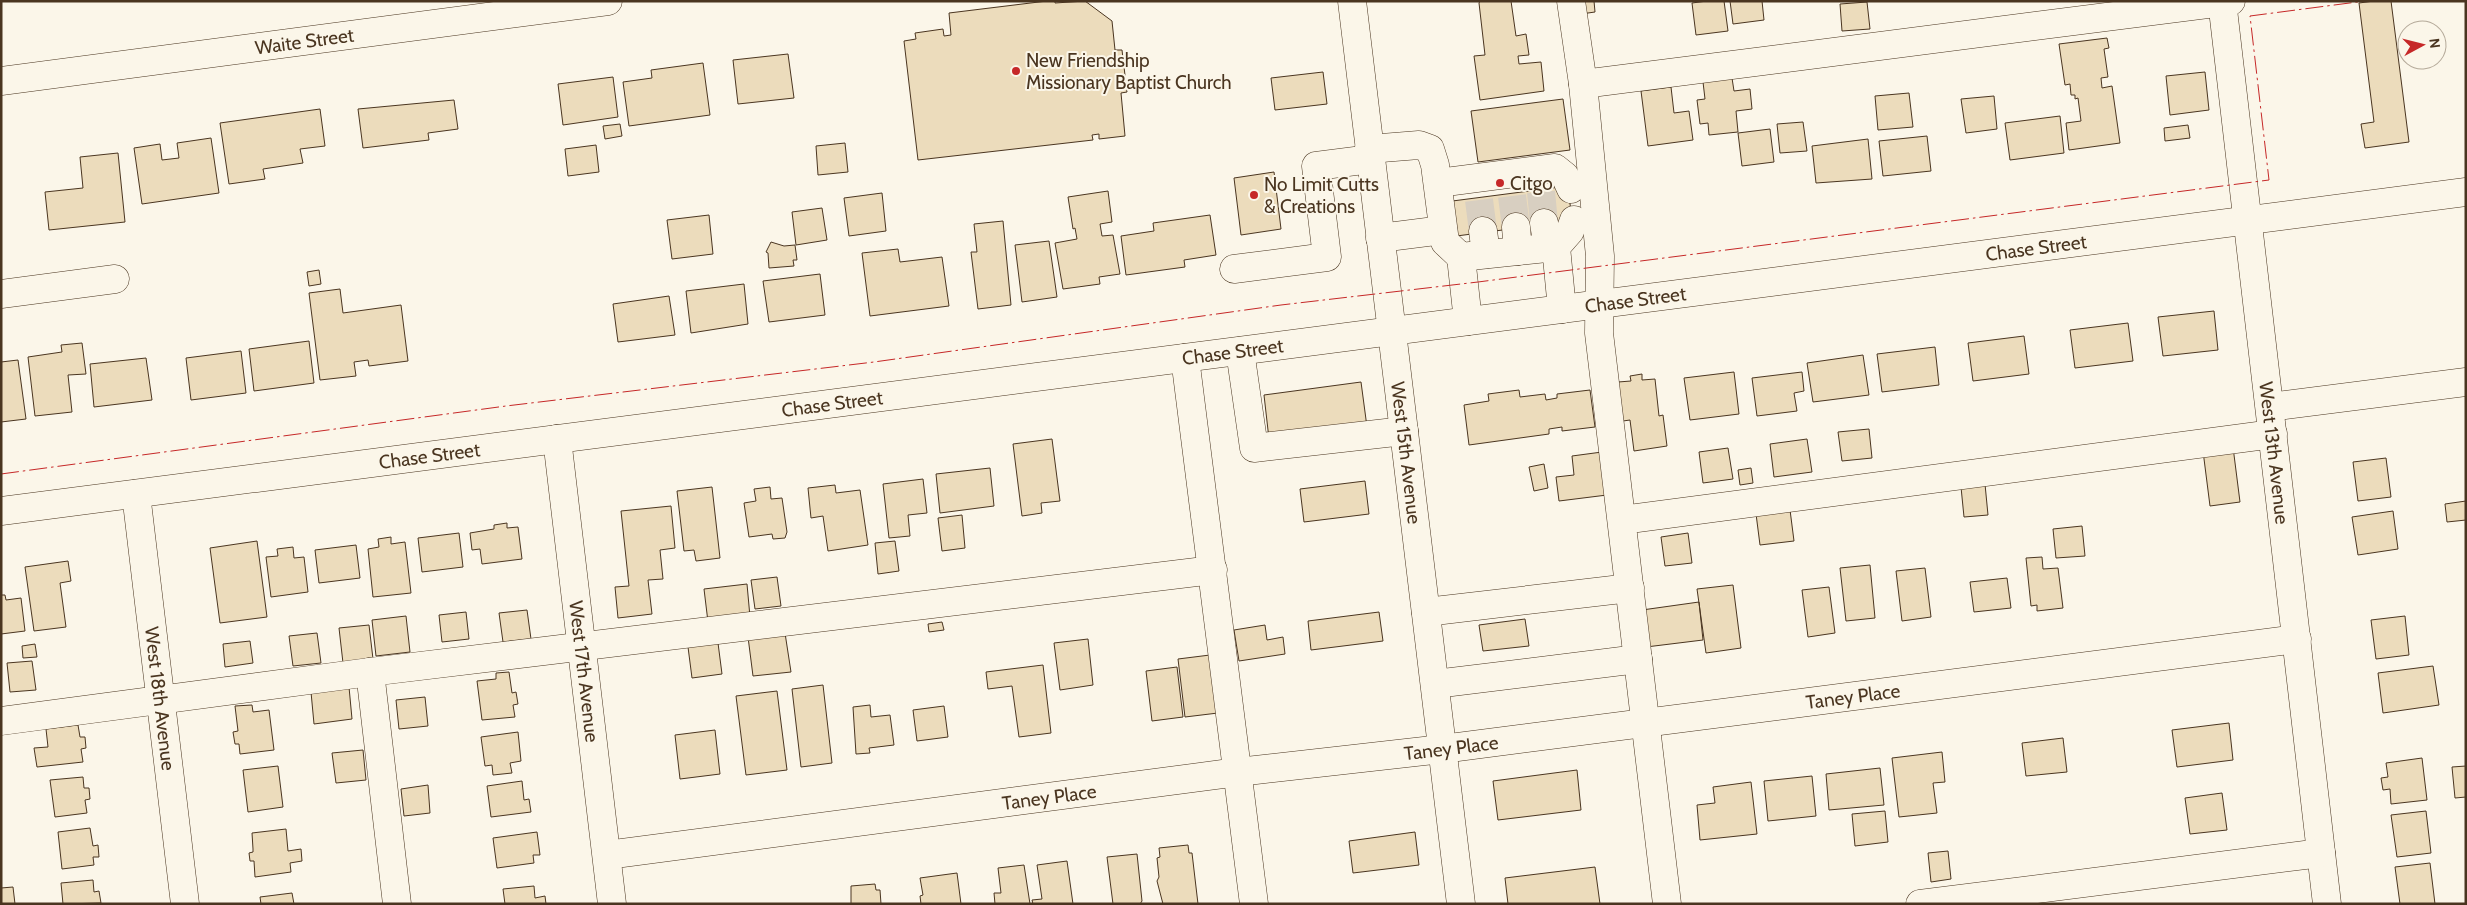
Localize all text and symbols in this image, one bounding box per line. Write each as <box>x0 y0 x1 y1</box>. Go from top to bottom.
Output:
north arrow <box>2397 20 2447 70</box>
street label: Waite Street <box>254 24 356 59</box>
text: N <box>2425 37 2444 49</box>
place label: New Friendship Missionary Baptist Church <box>1026 49 1232 94</box>
marker: New Friendship Missionary Baptist Church <box>1010 65 1022 77</box>
place label: Citgo <box>1510 172 1553 195</box>
place label: No Limit Cutts & Creations <box>1264 173 1379 218</box>
marker: Citgo <box>1494 177 1506 189</box>
marker: No Limit Cutts & Creations <box>1248 189 1260 201</box>
street label: Chase Street <box>1984 230 2089 266</box>
street label: Chase Street <box>1583 282 1688 318</box>
street label: Chase Street <box>1181 334 1285 370</box>
street label: West 15th Avenue <box>1386 380 1426 526</box>
street label: West 13th Avenue <box>2254 381 2294 526</box>
street label: Chase Street <box>780 386 885 422</box>
street label: Chase Street <box>377 438 482 474</box>
street label: West 17th Avenue <box>564 599 604 744</box>
street label: West 18th Avenue <box>140 625 180 772</box>
street label: Taney Place <box>1804 679 1902 714</box>
street label: Taney Place <box>1403 731 1500 765</box>
street label: Taney Place <box>1001 780 1098 815</box>

